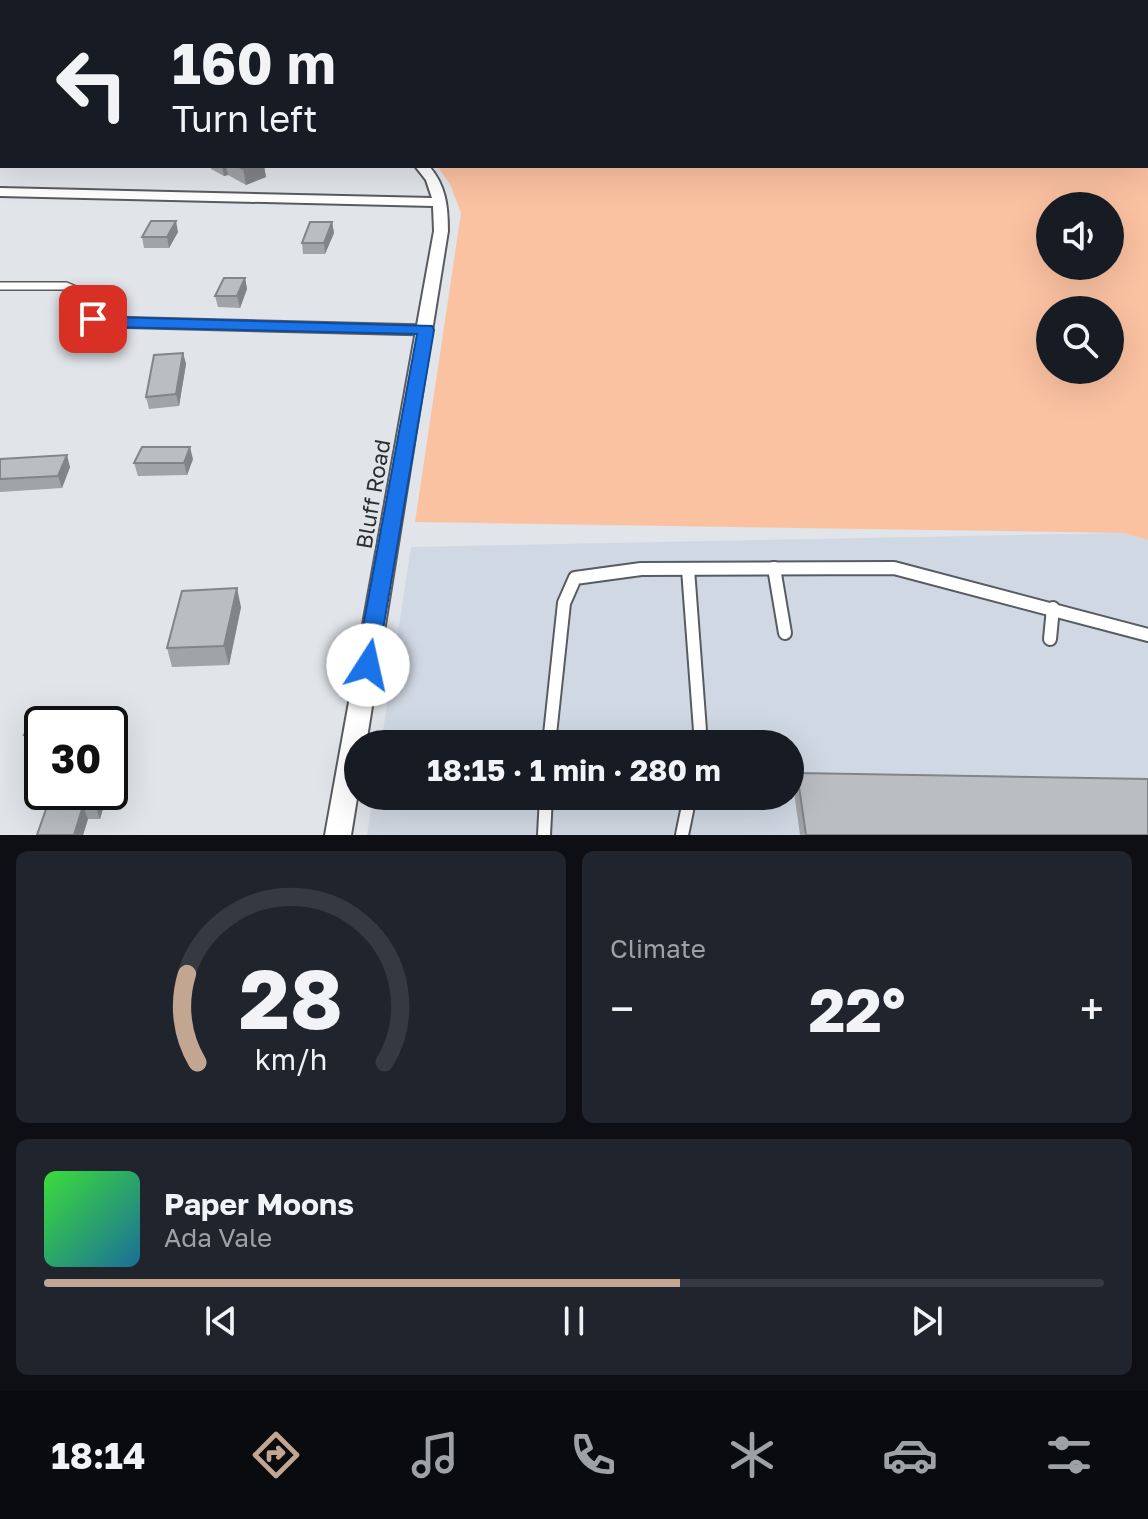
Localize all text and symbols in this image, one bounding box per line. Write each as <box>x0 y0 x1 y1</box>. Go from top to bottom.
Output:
text: 160 m <box>172 29 336 96</box>
icon: left <box>40 32 144 136</box>
text: Turn left <box>172 97 318 140</box>
map controls <box>1036 192 1124 384</box>
button: sound <box>1036 192 1124 280</box>
pin <box>59 285 127 353</box>
button: search <box>1036 296 1124 384</box>
icon: arrive <box>71 297 115 341</box>
street label: Bluff Road <box>350 437 395 551</box>
position arrow <box>326 623 410 707</box>
speed limit sign: 30 <box>24 706 128 810</box>
text: 18:15 · 1 min · 280 m <box>427 752 721 788</box>
text: Climate <box>610 933 706 964</box>
text: 28 <box>239 947 343 1047</box>
text: 22° <box>809 973 905 1045</box>
text: − <box>610 982 634 1035</box>
text: + <box>1080 982 1104 1035</box>
text: km/h <box>255 1042 327 1076</box>
text: Paper Moons <box>164 1186 354 1222</box>
text: Ada Vale <box>164 1222 272 1253</box>
icon: previous <box>199 1299 243 1343</box>
icon: pause <box>552 1299 596 1343</box>
icon: next <box>905 1299 949 1343</box>
icon: directions <box>248 1427 304 1483</box>
icon: music <box>407 1427 463 1483</box>
icon: phone <box>565 1427 621 1483</box>
icon: climate <box>724 1427 780 1483</box>
icon: car <box>882 1427 938 1483</box>
icon: filters <box>1041 1427 1097 1483</box>
text: 18:14 <box>51 1434 145 1477</box>

